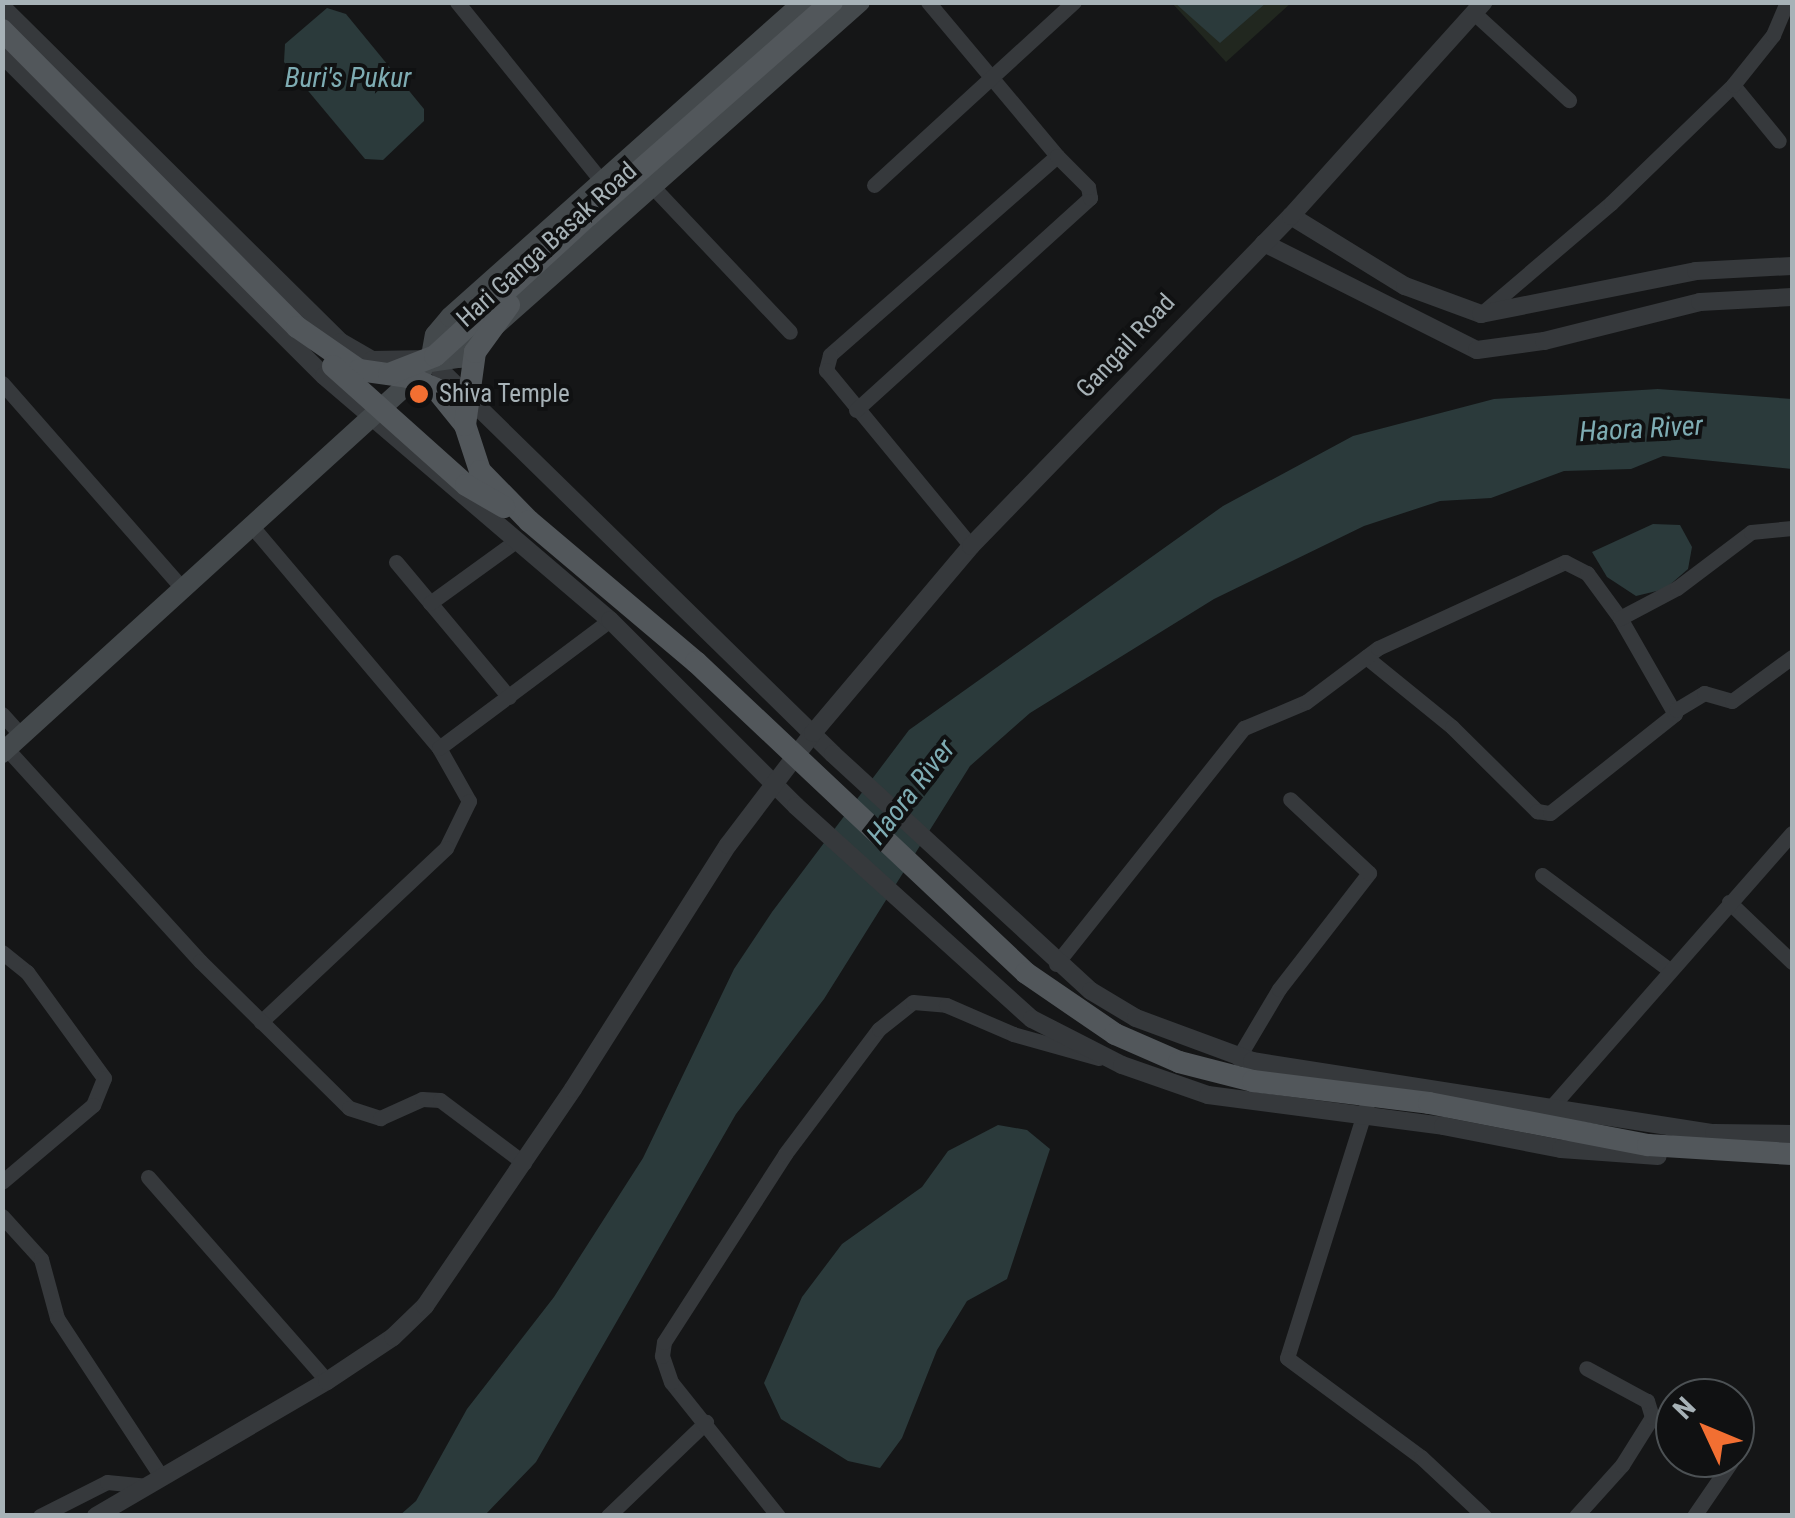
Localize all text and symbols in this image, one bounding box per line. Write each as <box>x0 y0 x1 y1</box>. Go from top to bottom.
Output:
water label: Buri's Pukur <box>285 61 411 95</box>
street label: Hari Ganga Basak Road <box>451 156 643 334</box>
street label: Gangail Road <box>1071 288 1181 404</box>
place label: Shiva Temple <box>439 379 570 409</box>
marker: Shiva Temple <box>408 383 430 405</box>
water label: Haora River <box>1578 409 1704 449</box>
water label: Haora River <box>860 733 962 851</box>
north arrow <box>1655 1378 1755 1478</box>
text: N <box>1667 1391 1702 1426</box>

